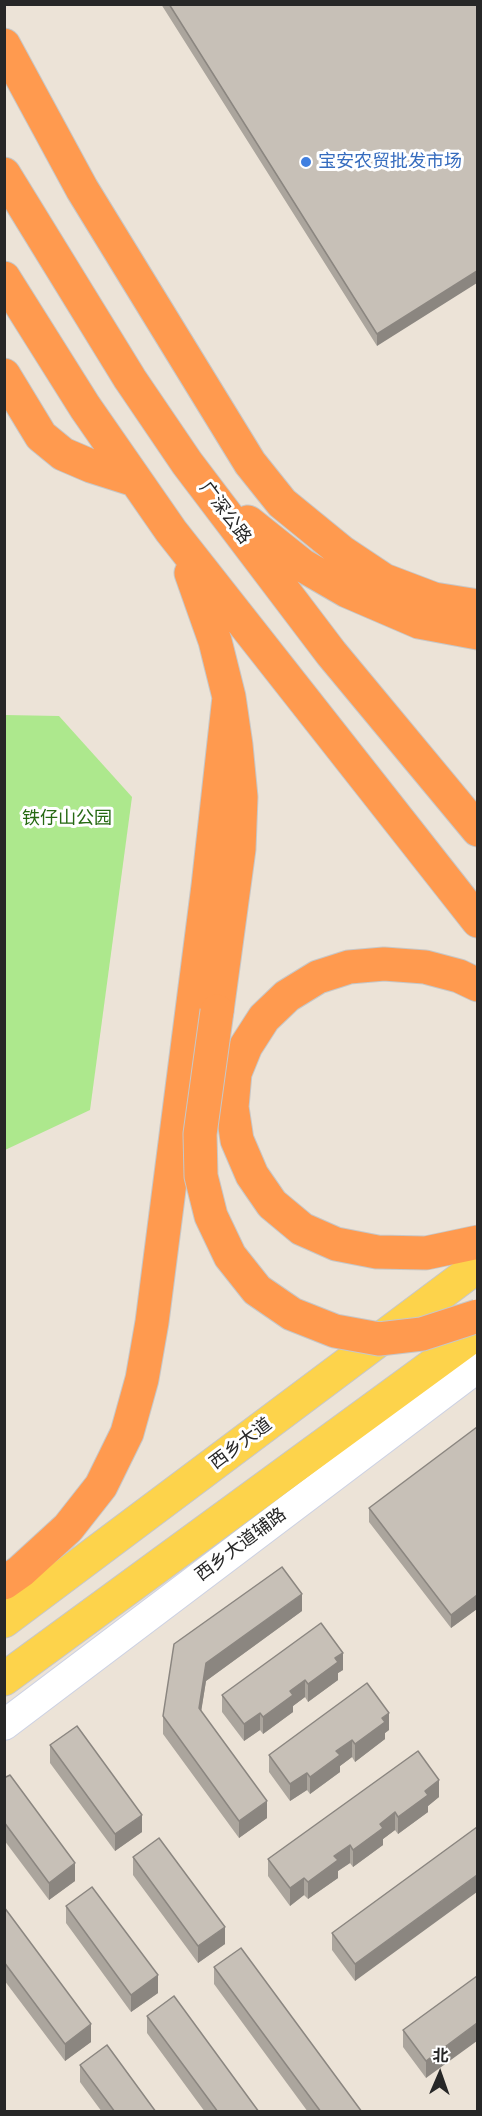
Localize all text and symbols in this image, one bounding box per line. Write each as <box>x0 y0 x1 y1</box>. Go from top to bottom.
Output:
place label: 宝安农贸批发市场 <box>318 151 462 173</box>
marker: 宝安农贸批发市场 <box>299 155 313 169</box>
street label: 广深公路 <box>195 478 255 548</box>
park label: 铁仔山公园 <box>22 808 112 830</box>
street label: 西乡大道 <box>206 1414 276 1474</box>
street label: 西乡大道辅路 <box>191 1504 291 1586</box>
north arrow <box>410 2044 470 2104</box>
text: 北 <box>432 2046 449 2065</box>

